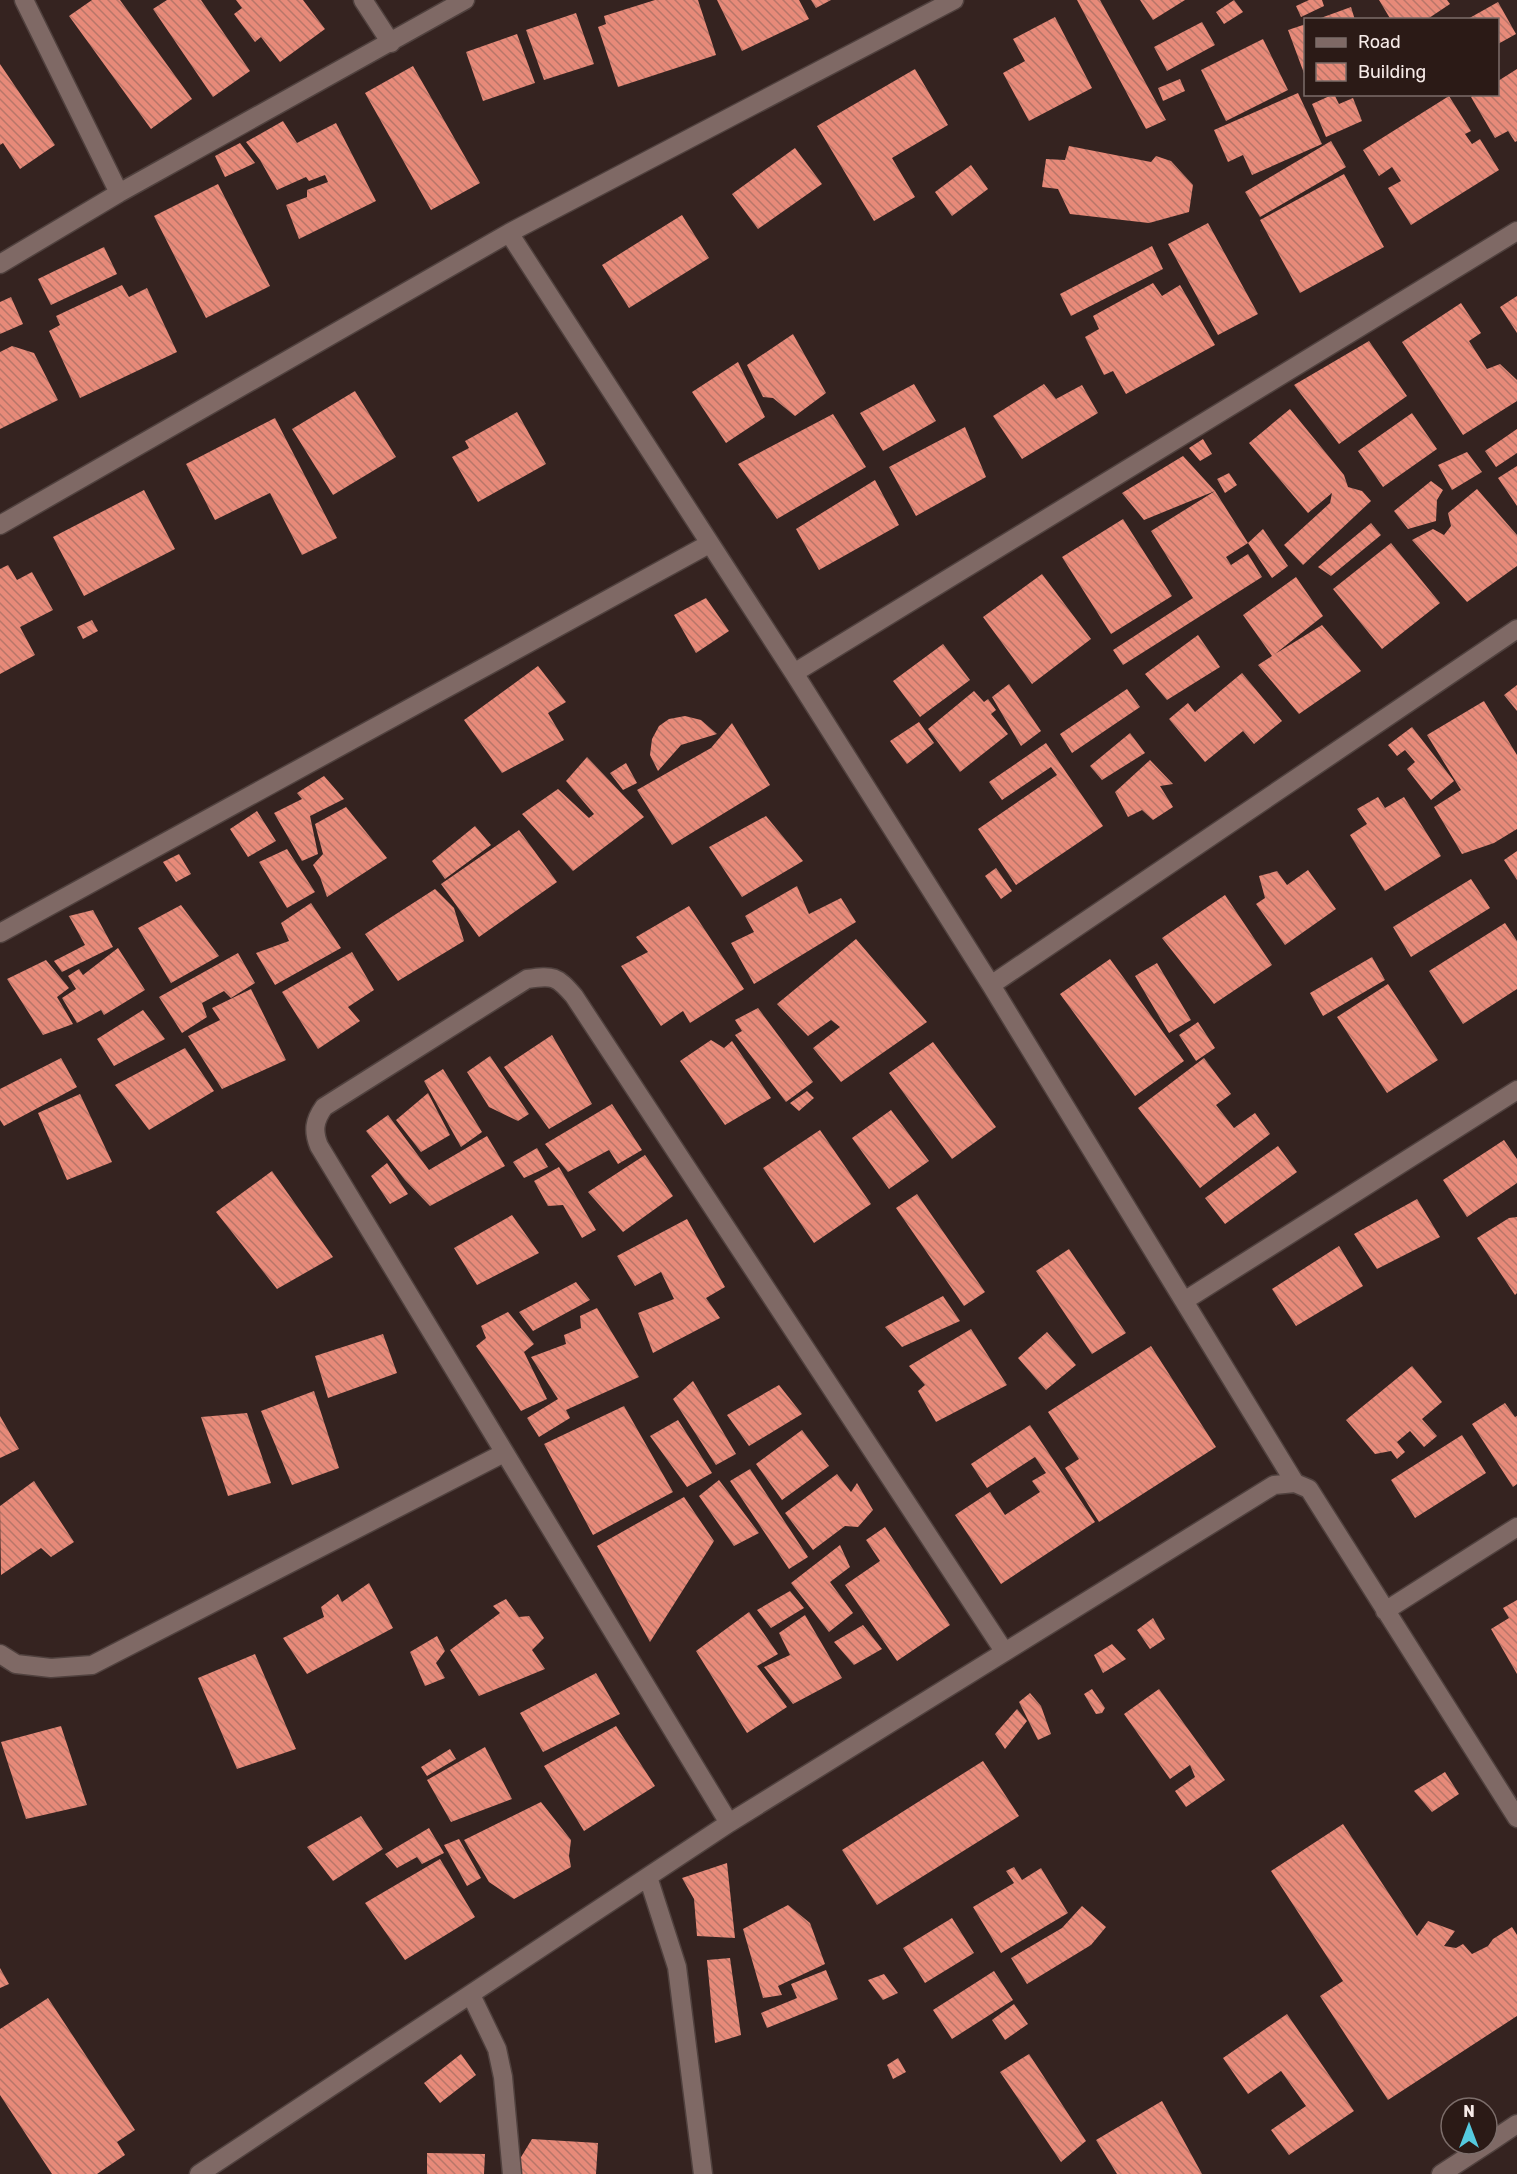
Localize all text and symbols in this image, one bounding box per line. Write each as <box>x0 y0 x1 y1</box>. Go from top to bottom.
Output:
legend <box>1304 18 1499 96</box>
text: Road <box>1358 31 1401 53</box>
text: Building <box>1358 61 1426 83</box>
north arrow <box>1439 2096 1499 2156</box>
text: N <box>1463 2102 1475 2121</box>

